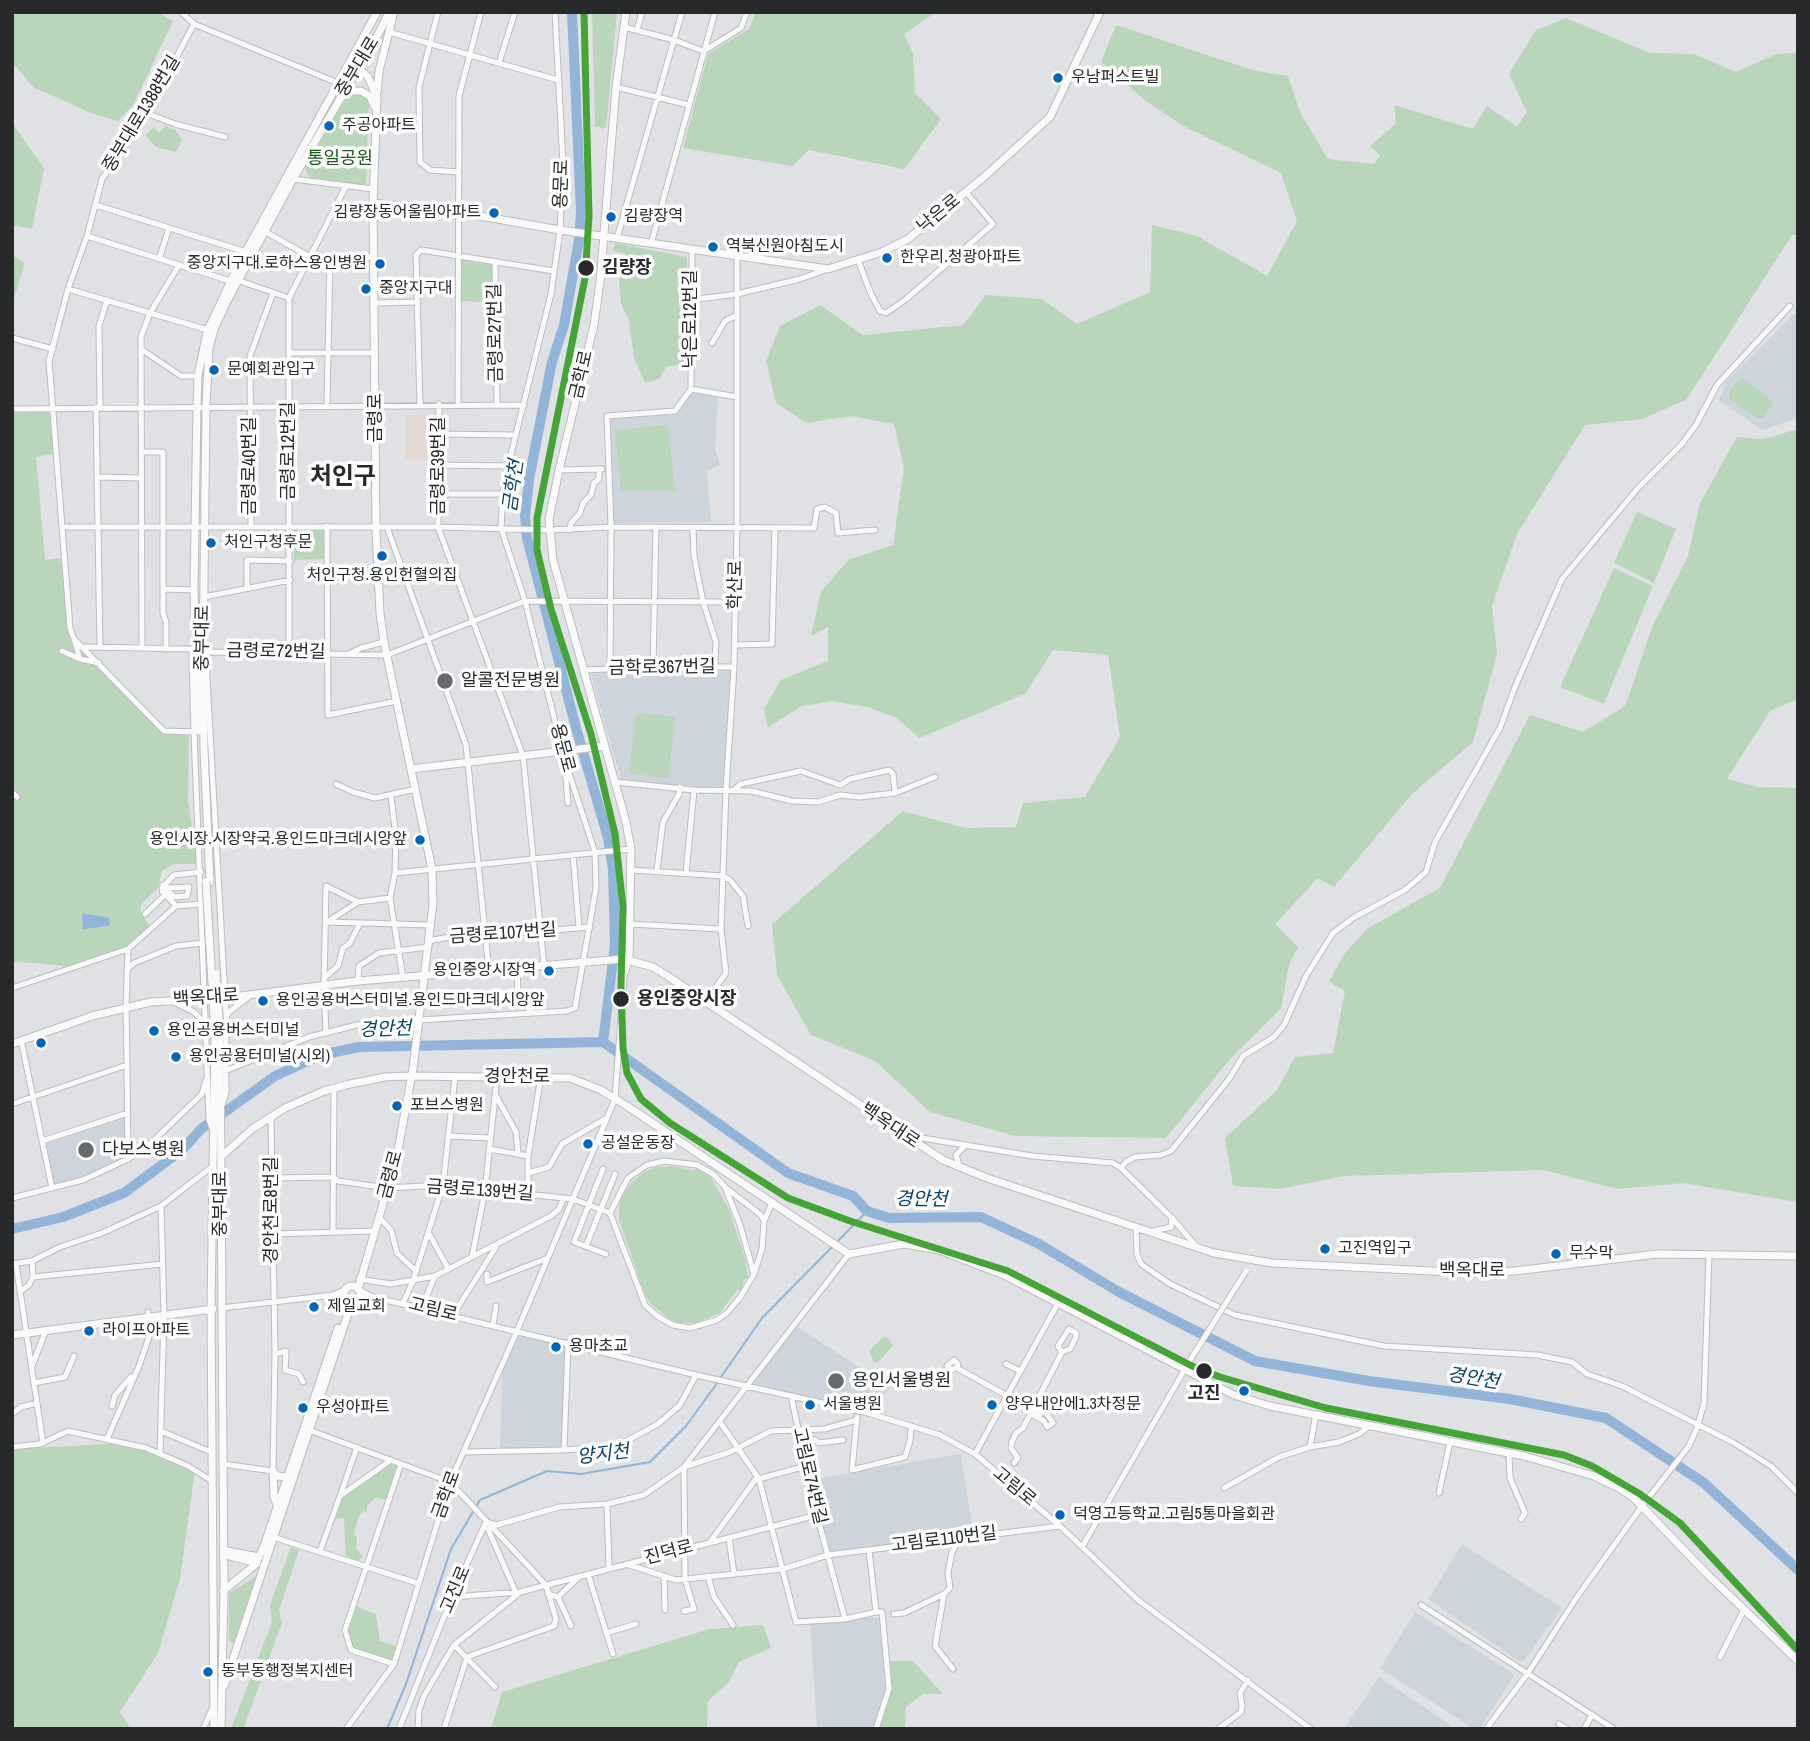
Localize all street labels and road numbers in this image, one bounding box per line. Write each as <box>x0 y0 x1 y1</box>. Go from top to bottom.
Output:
street label: 중부대로 <box>332 33 384 101</box>
street label: 중부대로1388번길 <box>99 52 185 176</box>
street label: 용문로 <box>550 159 574 209</box>
street label: 낙은로 <box>913 190 965 238</box>
street label: 낙은로12번길 <box>680 269 702 369</box>
street label: 금령로27번길 <box>484 283 508 383</box>
street label: 금학로 <box>566 348 598 402</box>
street label: 금령로 <box>365 393 387 443</box>
street label: 금령로12번길 <box>278 401 300 501</box>
street label: 금령로40번길 <box>239 416 261 516</box>
street label: 금령로39번길 <box>428 416 450 516</box>
street label: 학산로 <box>725 560 747 610</box>
street label: 중부대로 <box>192 605 214 671</box>
street label: 금령로72번길 <box>226 640 326 664</box>
street label: 금학로367번길 <box>608 656 716 680</box>
street label: 용문로 <box>545 721 579 775</box>
street label: 금령로107번길 <box>449 919 557 949</box>
street label: 백옥대로 <box>172 985 240 1011</box>
street label: 경안천로 <box>484 1066 550 1088</box>
street label: 백옥대로 <box>857 1099 923 1153</box>
street label: 금령로 <box>374 1148 408 1202</box>
street label: 경안천로8번길 <box>261 1156 283 1264</box>
street label: 중부대로 <box>210 1171 232 1237</box>
street label: 금령로139번길 <box>426 1176 534 1206</box>
street label: 백옥대로 <box>1439 1260 1505 1282</box>
street label: 고림로 <box>406 1294 460 1326</box>
street label: 고림로74번길 <box>787 1425 831 1527</box>
street label: 고림로 <box>988 1463 1040 1511</box>
street label: 금학로 <box>428 1468 466 1522</box>
street label: 고림로110번길 <box>890 1523 998 1557</box>
street label: 진덕로 <box>642 1536 696 1570</box>
street label: 고진로 <box>436 1563 476 1617</box>

